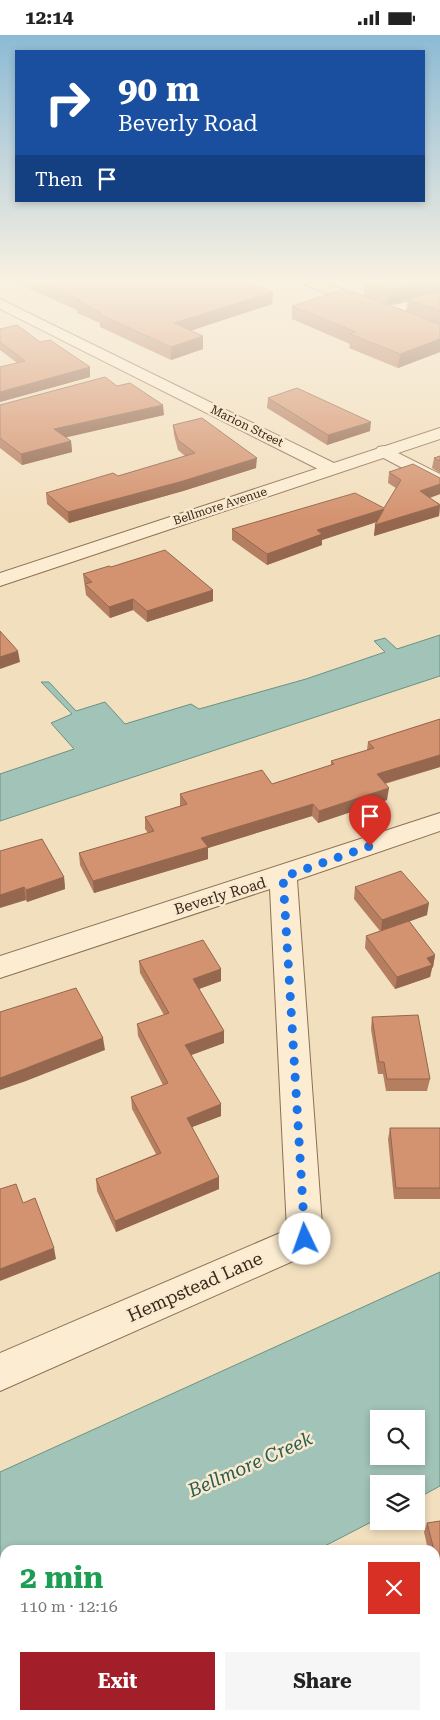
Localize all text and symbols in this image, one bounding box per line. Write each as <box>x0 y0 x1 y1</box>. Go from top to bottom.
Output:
text: 12:14 <box>25 6 74 29</box>
text: 90 m <box>118 69 200 110</box>
icon: right <box>35 70 100 135</box>
text: Beverly Road <box>118 111 258 136</box>
icon: arrive <box>93 165 121 193</box>
text: Then <box>35 168 83 191</box>
street label: Marion Street <box>208 402 286 450</box>
street label: Bellmore Avenue <box>171 484 269 528</box>
pin <box>349 795 391 846</box>
icon: arrive <box>356 802 384 830</box>
street label: Beverly Road <box>172 873 268 919</box>
position arrow <box>278 1212 330 1264</box>
street label: Hempstead Lane <box>124 1247 266 1326</box>
map controls <box>370 1410 425 1530</box>
button: search <box>370 1410 425 1465</box>
water label: Bellmore Creek <box>183 1426 317 1503</box>
button: layers <box>370 1475 425 1530</box>
text: 2 min <box>20 1560 103 1595</box>
button: close <box>368 1562 420 1614</box>
text: 110 m · 12:16 <box>20 1597 118 1616</box>
button: Exit <box>20 1652 215 1710</box>
button: Share <box>225 1652 420 1710</box>

